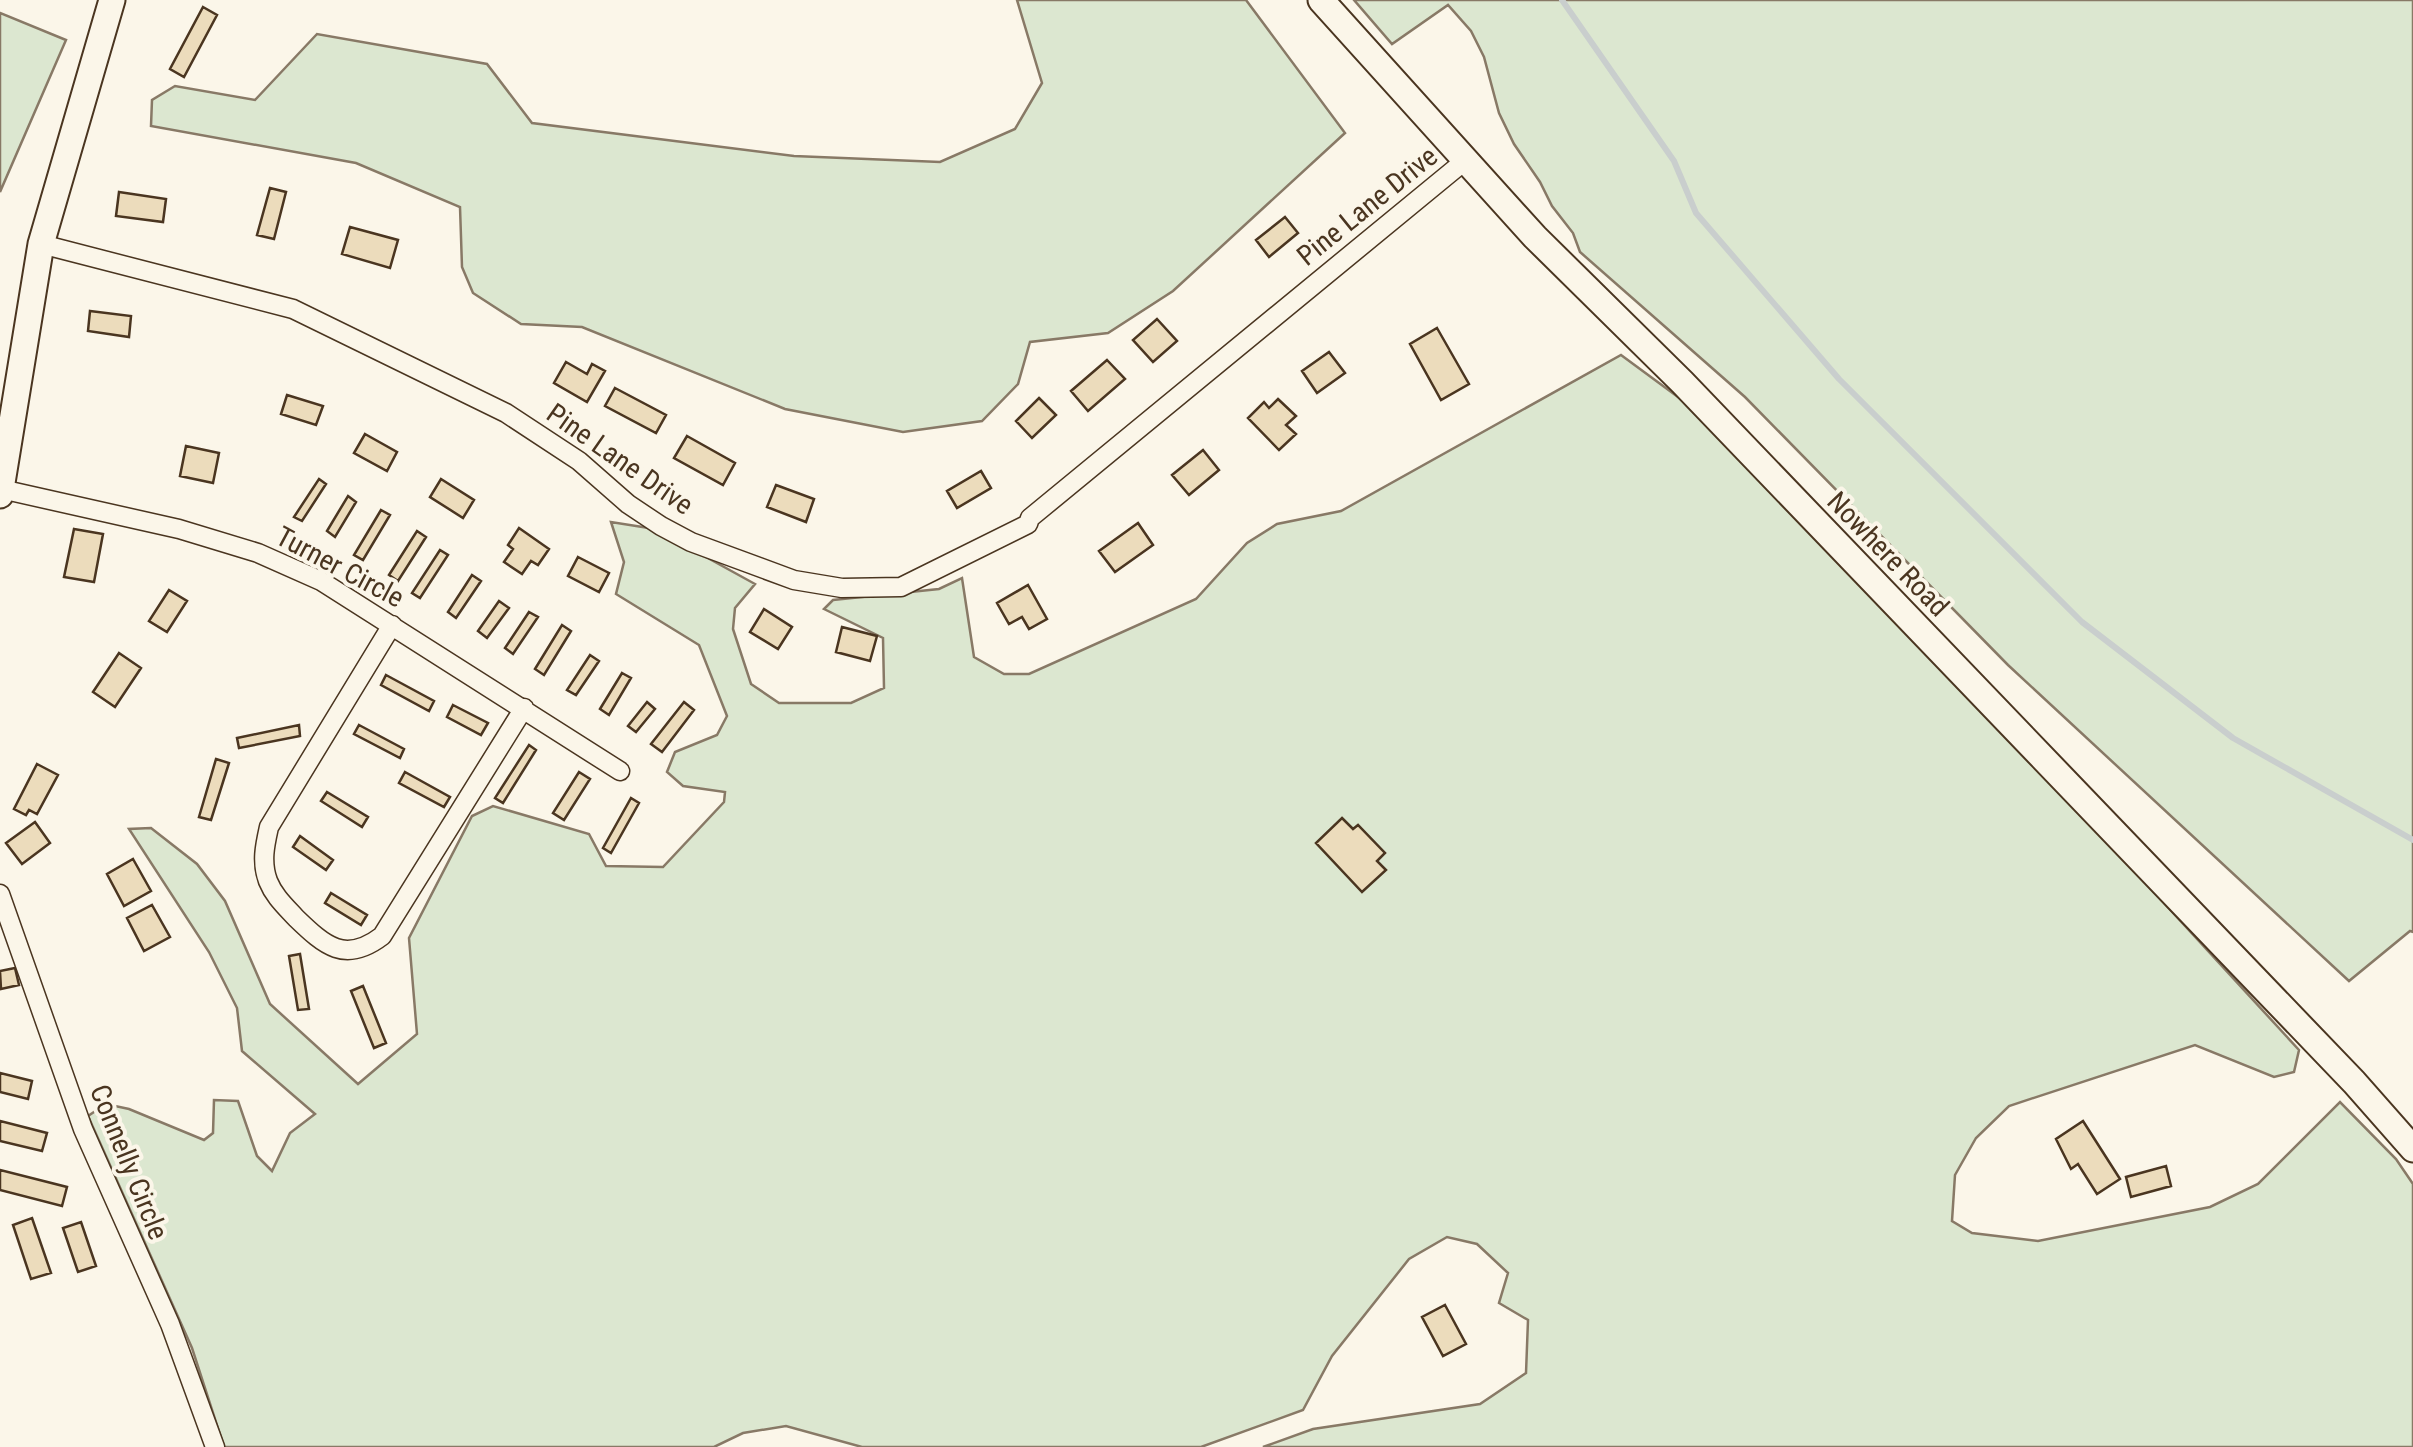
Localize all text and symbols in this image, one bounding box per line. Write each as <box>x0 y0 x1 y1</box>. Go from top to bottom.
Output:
street label: Pine Lane Drive <box>1290 139 1444 273</box>
street label: Pine Lane Drive <box>541 397 699 521</box>
street label: Nowhere Road <box>1820 485 1956 623</box>
street label: Turner Circle <box>270 520 410 614</box>
street label: Connelly Circle <box>83 1080 175 1244</box>

